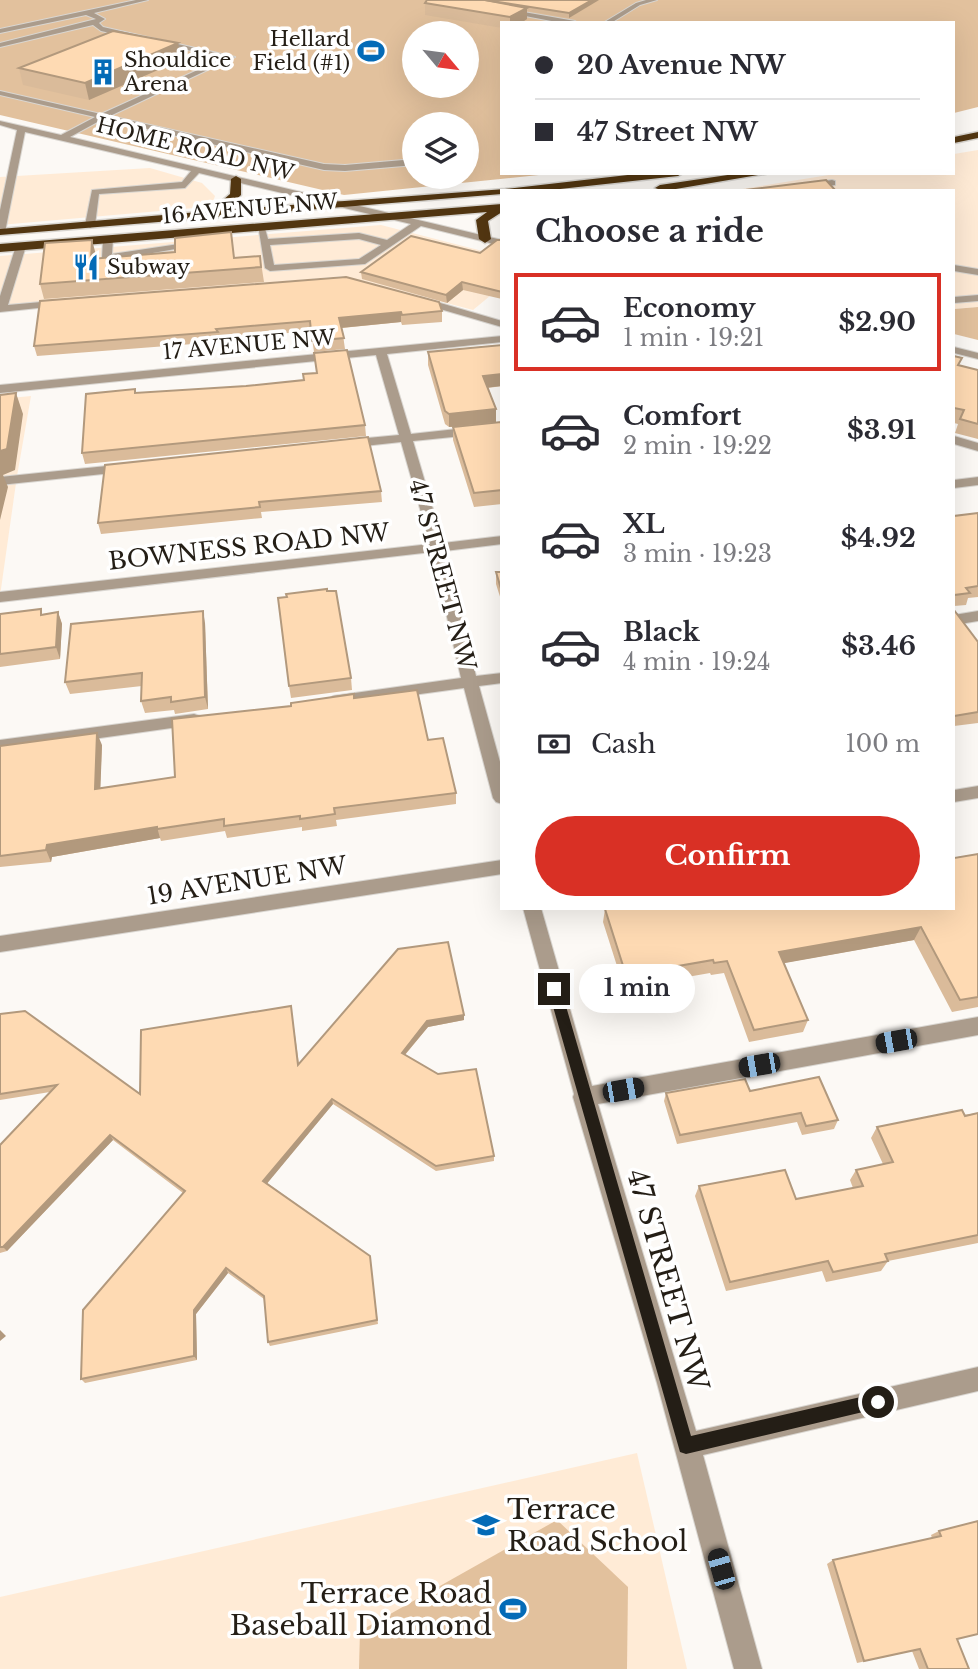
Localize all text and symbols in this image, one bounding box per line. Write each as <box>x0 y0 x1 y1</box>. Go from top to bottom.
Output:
north arrow <box>402 21 480 98</box>
map controls <box>402 21 479 189</box>
place label: Hellard Field (#1) <box>252 26 350 76</box>
sports icon: Hellard Field (#1) <box>356 36 386 66</box>
place label: Shouldice Arena <box>123 47 231 97</box>
text: 20 Avenue NW <box>577 49 786 81</box>
building icon: Shouldice Arena <box>88 57 118 87</box>
street label: HOME ROAD NW <box>94 112 297 186</box>
button: layers <box>402 112 479 189</box>
text: 47 Street NW <box>577 116 758 148</box>
street label: 16 AVENUE NW <box>161 188 339 230</box>
text: Choose a ride <box>535 211 764 251</box>
restaurant icon: Subway <box>71 252 101 282</box>
place label: Subway <box>107 254 191 280</box>
icon: car <box>539 291 602 354</box>
text: Economy <box>623 292 756 324</box>
text: $2.90 <box>838 306 916 338</box>
street label: 17 AVENUE NW <box>162 324 337 366</box>
text: 1 min · 19:21 <box>623 324 764 352</box>
icon: car <box>539 399 602 462</box>
text: Comfort <box>623 400 741 432</box>
text: $3.91 <box>847 414 916 446</box>
text: 2 min · 19:22 <box>623 432 772 460</box>
street label: 47 STREET NW <box>403 476 482 674</box>
icon: car <box>539 507 602 570</box>
text: XL <box>623 508 665 540</box>
street label: BOWNESS ROAD NW <box>107 517 392 576</box>
text: $4.92 <box>841 522 916 554</box>
text: 3 min · 19:23 <box>623 540 772 568</box>
icon: car <box>539 615 602 678</box>
text: Black <box>623 616 700 648</box>
text: $3.46 <box>841 630 916 662</box>
text: 4 min · 19:24 <box>623 648 770 676</box>
icon: cash <box>535 725 573 763</box>
text: Cash <box>591 728 656 760</box>
text: 100 m <box>846 730 920 758</box>
button: Confirm <box>535 816 920 896</box>
street label: 19 AVENUE NW <box>145 850 349 911</box>
callout: 1 min <box>578 964 694 1014</box>
route end <box>538 973 570 1005</box>
text: 1 min <box>604 974 670 1002</box>
car <box>874 1027 919 1055</box>
car <box>737 1051 782 1079</box>
car <box>601 1076 646 1104</box>
street label: 47 STREET NW <box>619 1165 716 1396</box>
route start <box>862 1386 894 1418</box>
place label: Terrace Road School <box>507 1492 688 1559</box>
school or university icon: Terrace Road School <box>471 1510 501 1540</box>
car <box>706 1546 737 1592</box>
place label: Terrace Road Baseball Diamond <box>230 1576 492 1643</box>
sports icon: Terrace Road Baseball Diamond <box>498 1594 528 1624</box>

